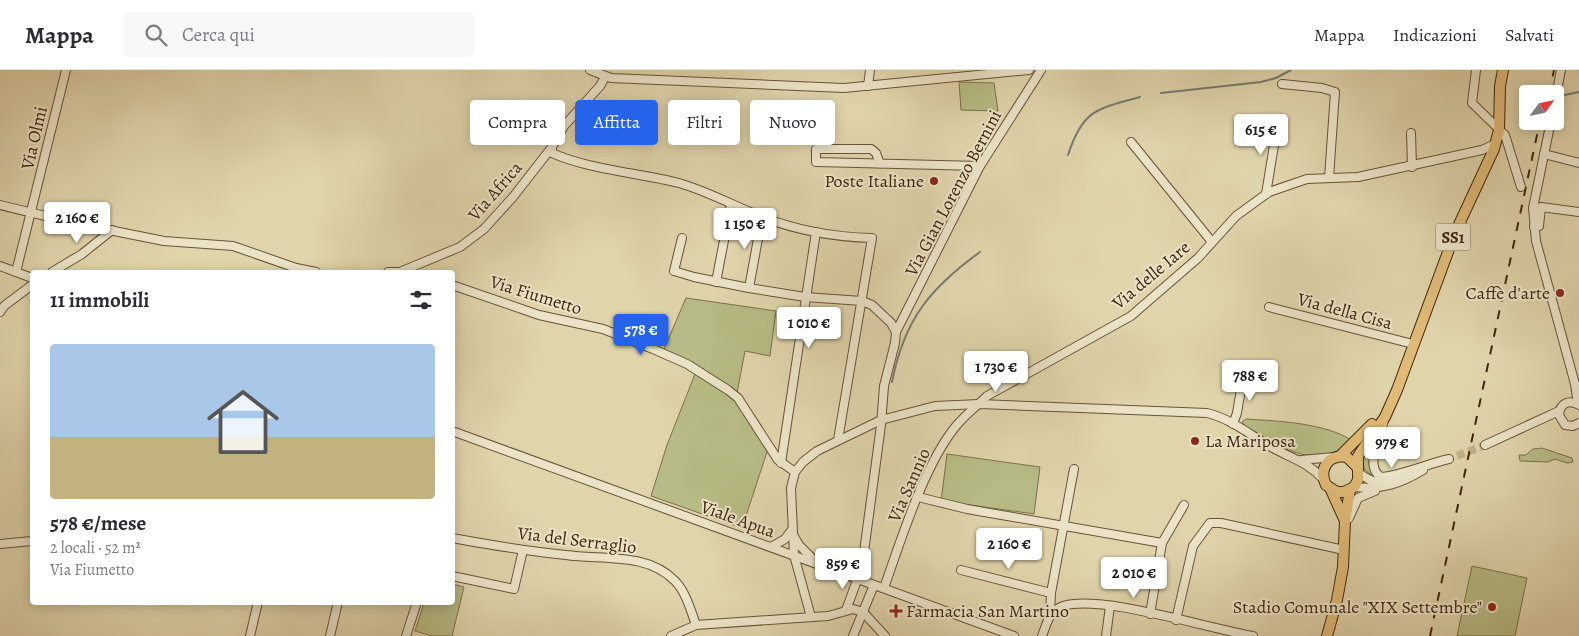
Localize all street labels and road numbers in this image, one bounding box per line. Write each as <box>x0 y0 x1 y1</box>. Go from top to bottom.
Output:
street label: Via Olmi <box>15 104 53 173</box>
street label: Via Gian Lorenzo Bernini <box>899 106 1007 281</box>
street label: Via Africa <box>462 156 528 227</box>
road number: SS1 <box>1436 224 1470 250</box>
street label: Via delle Iare <box>1106 235 1195 315</box>
street label: Via Fiumetto <box>486 269 585 320</box>
street label: Via della Cisa <box>1294 287 1396 335</box>
street label: Via Sannio <box>882 444 936 527</box>
street label: Viale Apua <box>697 494 779 544</box>
street label: Via del Serraglio <box>515 521 638 559</box>

